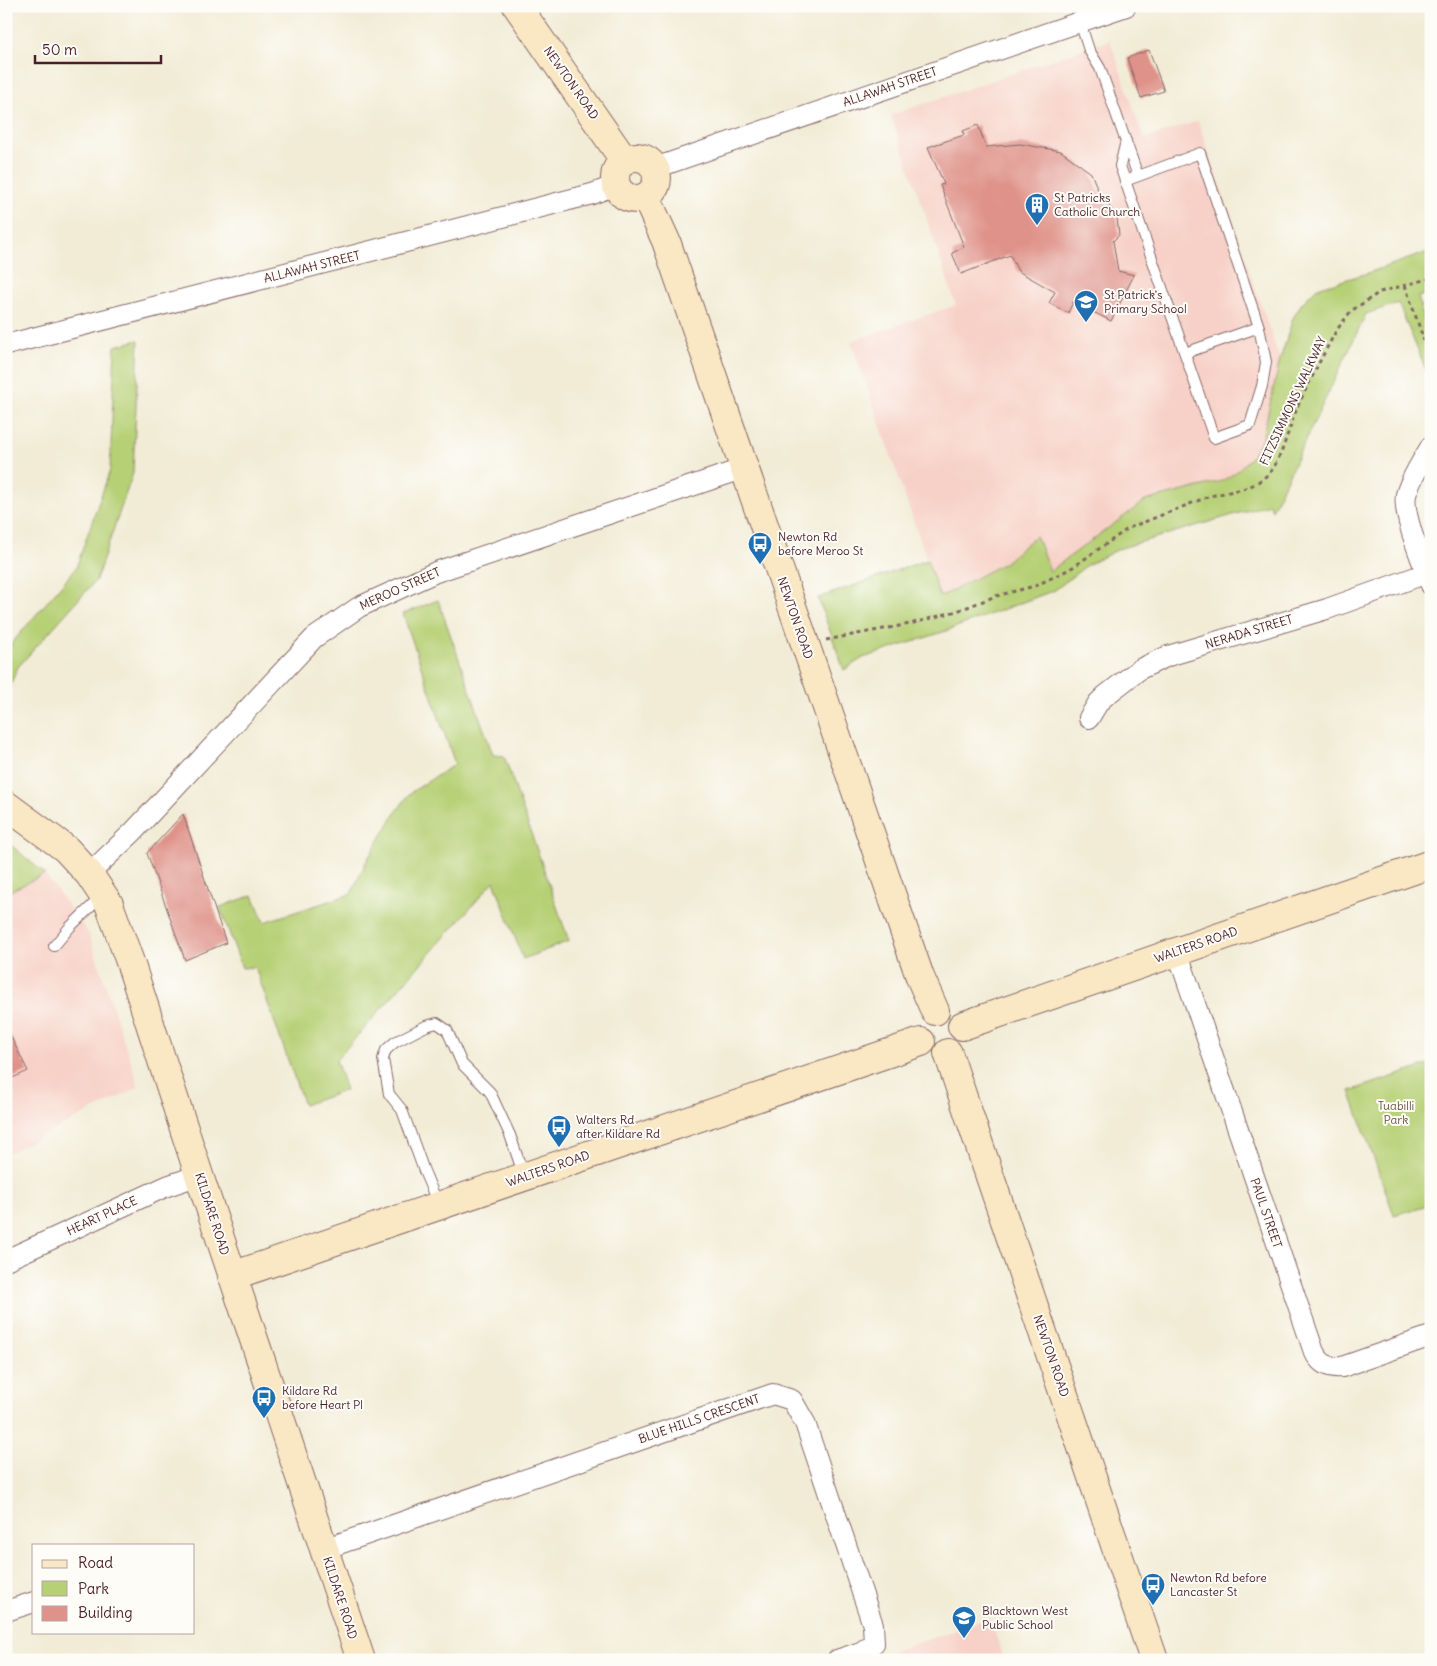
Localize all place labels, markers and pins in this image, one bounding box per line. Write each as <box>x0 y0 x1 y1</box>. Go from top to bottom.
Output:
place label: St Patricks Catholic Church <box>1054 190 1140 219</box>
building icon: St Patricks Catholic Church <box>1024 192 1050 226</box>
place label: St Patrick's Primary School <box>1104 287 1187 316</box>
school or university icon: St Patrick's Primary School <box>1073 289 1099 323</box>
place label: Newton Rd before Meroo St <box>778 529 863 558</box>
bus stop icon: Newton Rd before Meroo St <box>747 531 773 565</box>
place label: Walters Rd after Kildare Rd <box>576 1112 660 1141</box>
bus stop icon: Walters Rd after Kildare Rd <box>546 1114 572 1148</box>
place label: Kildare Rd before Heart Pl <box>282 1383 363 1412</box>
bus stop icon: Kildare Rd before Heart Pl <box>251 1385 277 1419</box>
place label: Newton Rd before Lancaster St <box>1170 1570 1267 1599</box>
bus stop icon: Newton Rd before Lancaster St <box>1140 1572 1166 1606</box>
place label: Blacktown West Public School <box>982 1603 1068 1632</box>
school or university icon: Blacktown West Public School <box>951 1605 977 1639</box>

